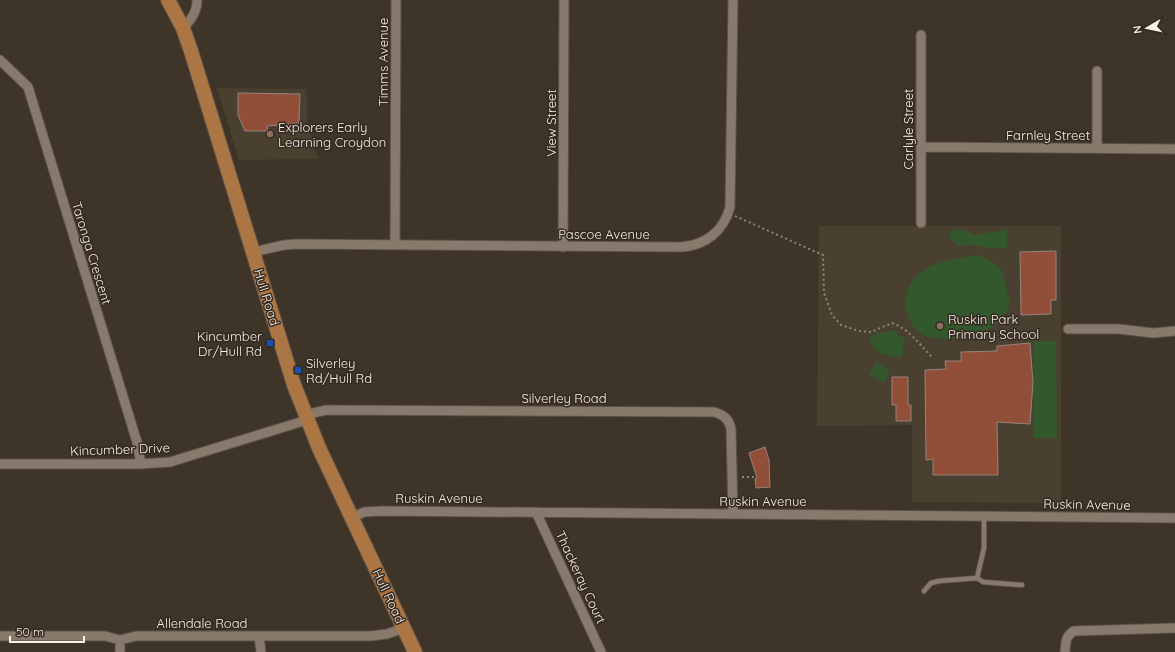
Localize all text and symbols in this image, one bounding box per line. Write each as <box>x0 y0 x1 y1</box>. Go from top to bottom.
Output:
north arrow <box>1127 8 1167 48</box>
street label: Timms Avenue <box>375 18 391 106</box>
text: N <box>1130 24 1145 35</box>
street label: View Street <box>543 89 559 157</box>
street label: Carlyle Street <box>900 89 916 169</box>
place label: Explorers Early Learning Croydon <box>278 119 386 150</box>
street label: Farnley Street <box>1006 127 1090 143</box>
marker: Explorers Early Learning Croydon <box>265 129 275 139</box>
street label: Taronga Crescent <box>69 200 115 306</box>
street label: Pascoe Avenue <box>558 226 650 242</box>
street label: Hull Road <box>251 267 283 327</box>
place label: Ruskin Park Primary School <box>948 311 1039 342</box>
marker: Ruskin Park Primary School <box>935 321 945 331</box>
place label: Kincumber Dr/Hull Rd <box>197 328 262 359</box>
marker: Kincumber Dr/Hull Rd <box>265 338 275 348</box>
place label: Silverley Rd/Hull Rd <box>306 355 372 386</box>
marker: Silverley Rd/Hull Rd <box>293 365 303 375</box>
street label: Silverley Road <box>521 390 607 406</box>
street label: Kincumber Drive <box>70 439 170 459</box>
street label: Ruskin Avenue <box>395 490 483 506</box>
street label: Ruskin Avenue <box>719 493 807 509</box>
street label: Ruskin Avenue <box>1043 495 1131 513</box>
street label: Thackeray Court <box>552 528 610 626</box>
street label: Hull Road <box>369 566 409 626</box>
street label: Allendale Road <box>157 615 247 631</box>
scale bar <box>10 618 84 644</box>
text: 50 m <box>16 624 44 639</box>

